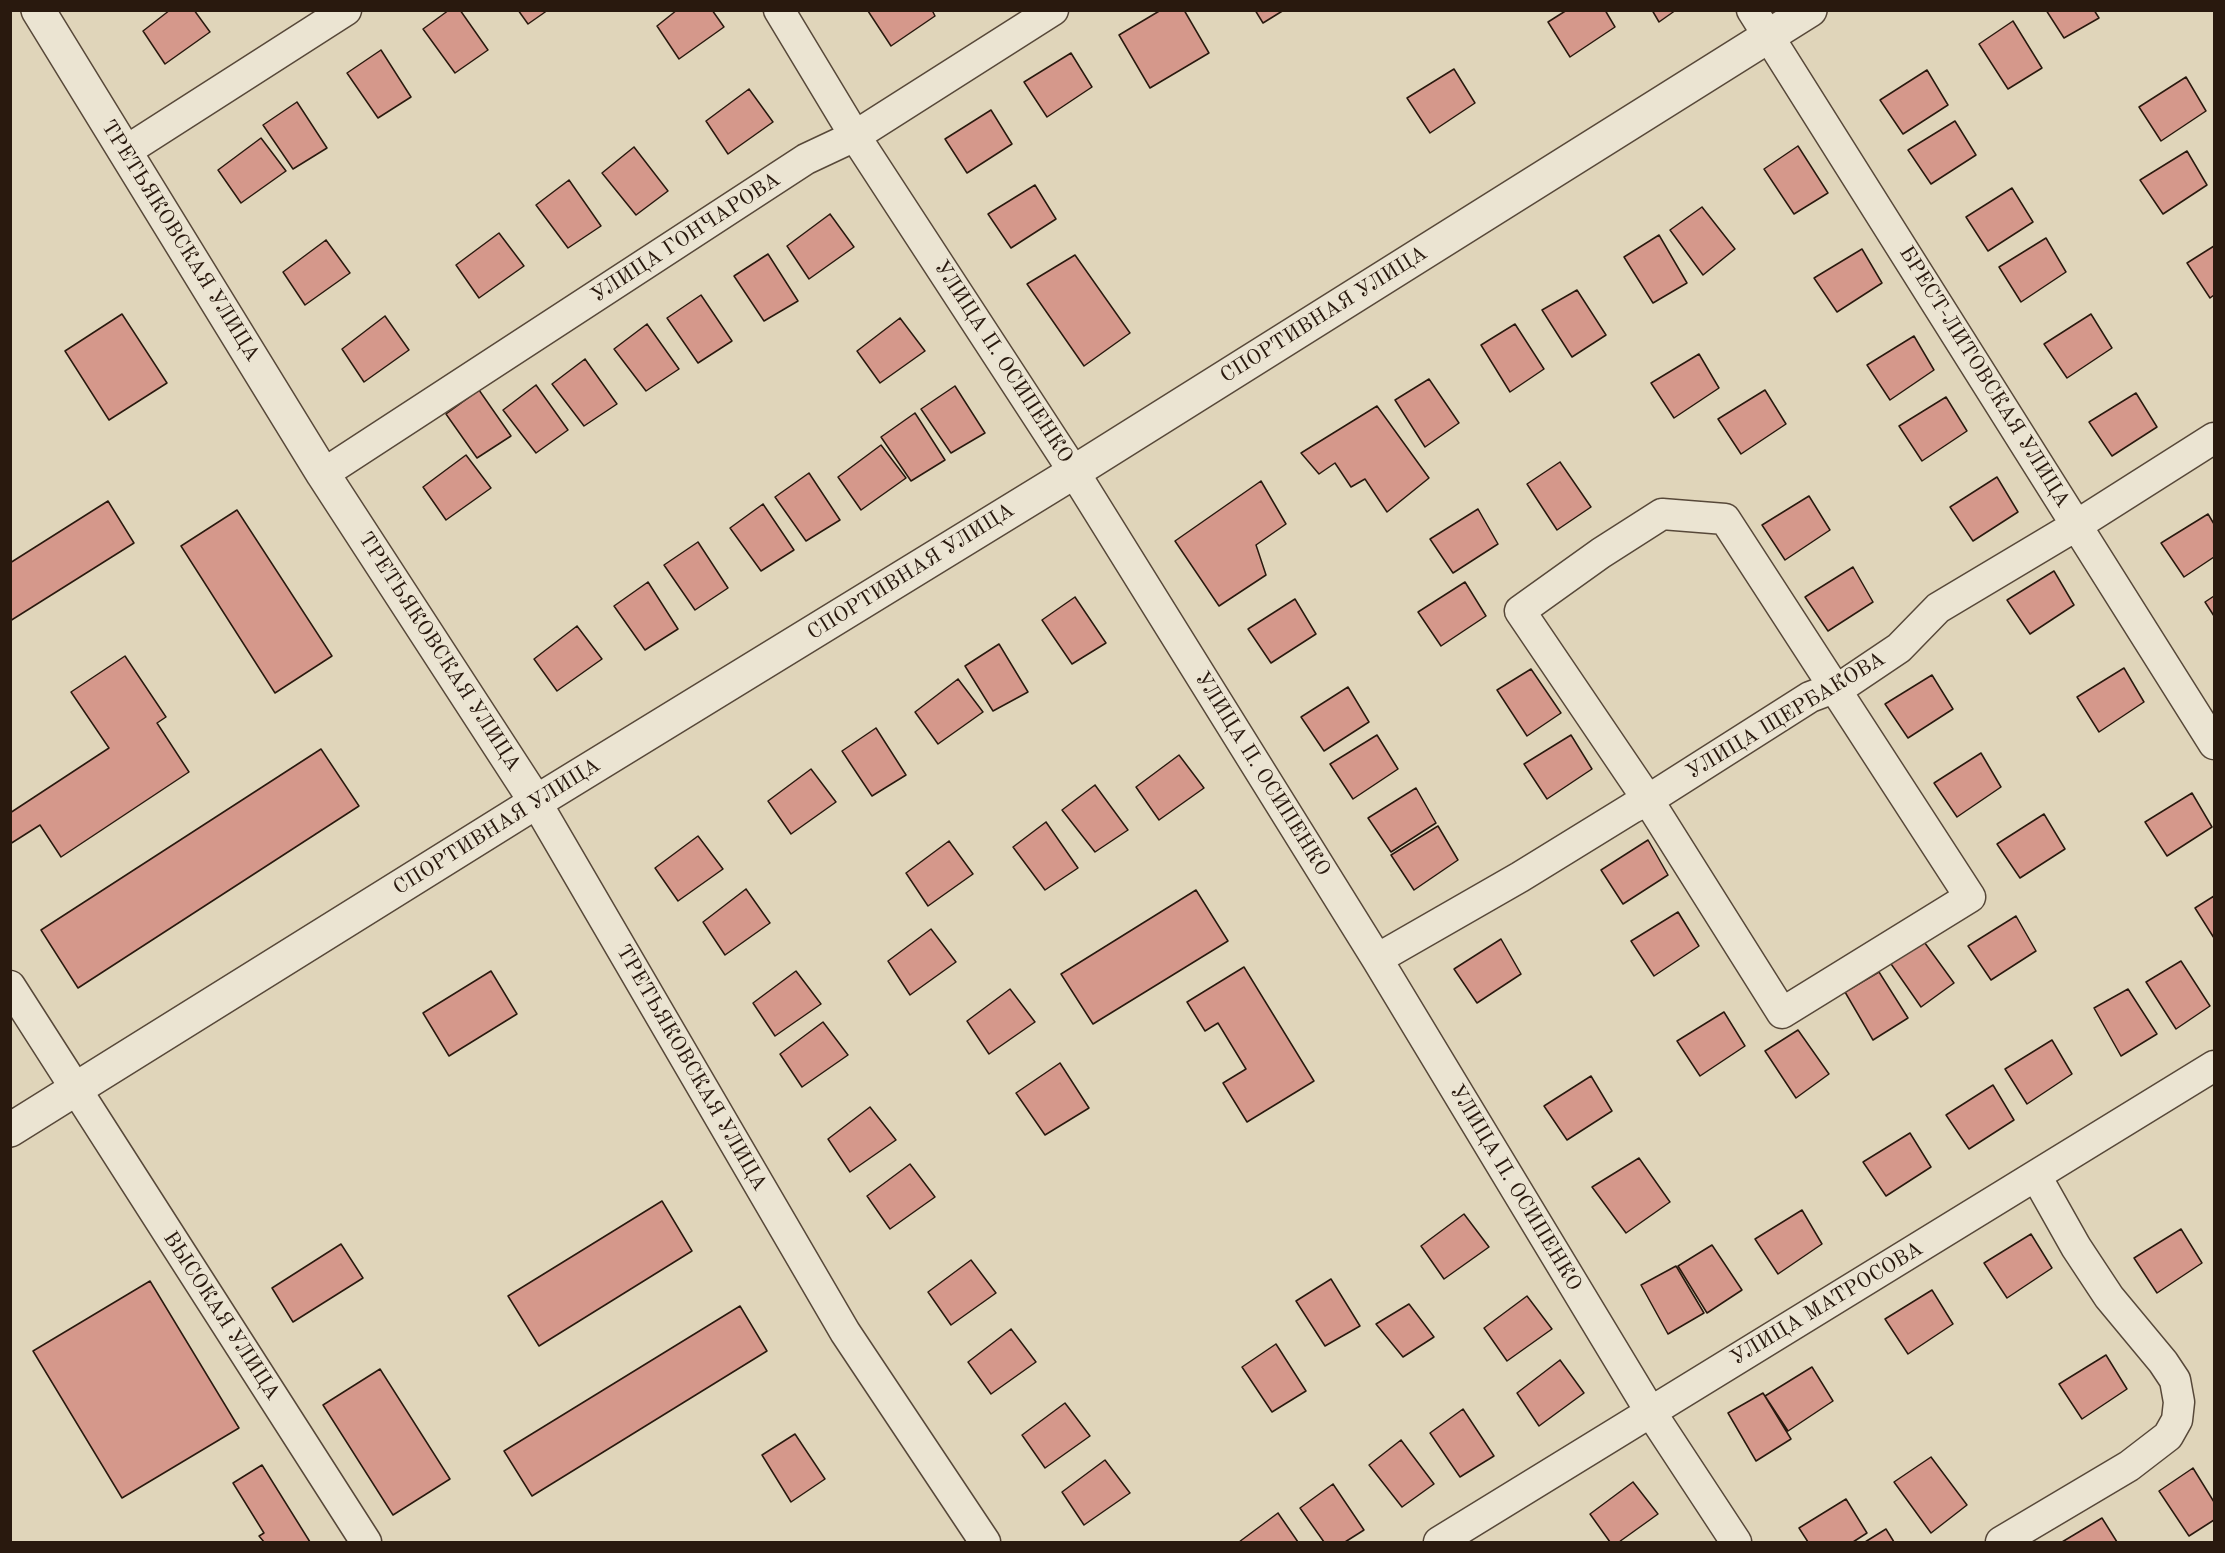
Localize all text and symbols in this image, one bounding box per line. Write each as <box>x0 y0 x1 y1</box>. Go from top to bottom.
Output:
street label: ТРЕТЬЯКОВСКАЯ УЛИЦА <box>95 116 265 366</box>
street label: УЛИЦА ГОНЧАРОВА <box>587 167 785 309</box>
street label: СПОРТИВНАЯ УЛИЦА <box>1216 241 1432 389</box>
street label: БРЕСТ-ЛИТОВСКАЯ УЛИЦА <box>1893 242 2075 512</box>
street label: УЛИЦА П. ОСИПЕНКО <box>928 256 1078 468</box>
street label: СПОРТИВНАЯ УЛИЦА <box>803 498 1019 646</box>
street label: ТРЕТЬЯКОВСКАЯ УЛИЦА <box>352 528 526 776</box>
street label: УЛИЦА ЩЕРБАКОВА <box>1682 647 1890 785</box>
street label: УЛИЦА П. ОСИПЕНКО <box>1189 667 1335 881</box>
street label: СПОРТИВНАЯ УЛИЦА <box>389 753 605 901</box>
street label: ТРЕТЬЯКОВСКАЯ УЛИЦА <box>610 940 772 1196</box>
street label: УЛИЦА П. ОСИПЕНКО <box>1443 1080 1587 1296</box>
street label: ВЫСОКАЯ УЛИЦА <box>157 1227 285 1405</box>
street label: УЛИЦА МАТРОСОВА <box>1726 1237 1928 1371</box>

